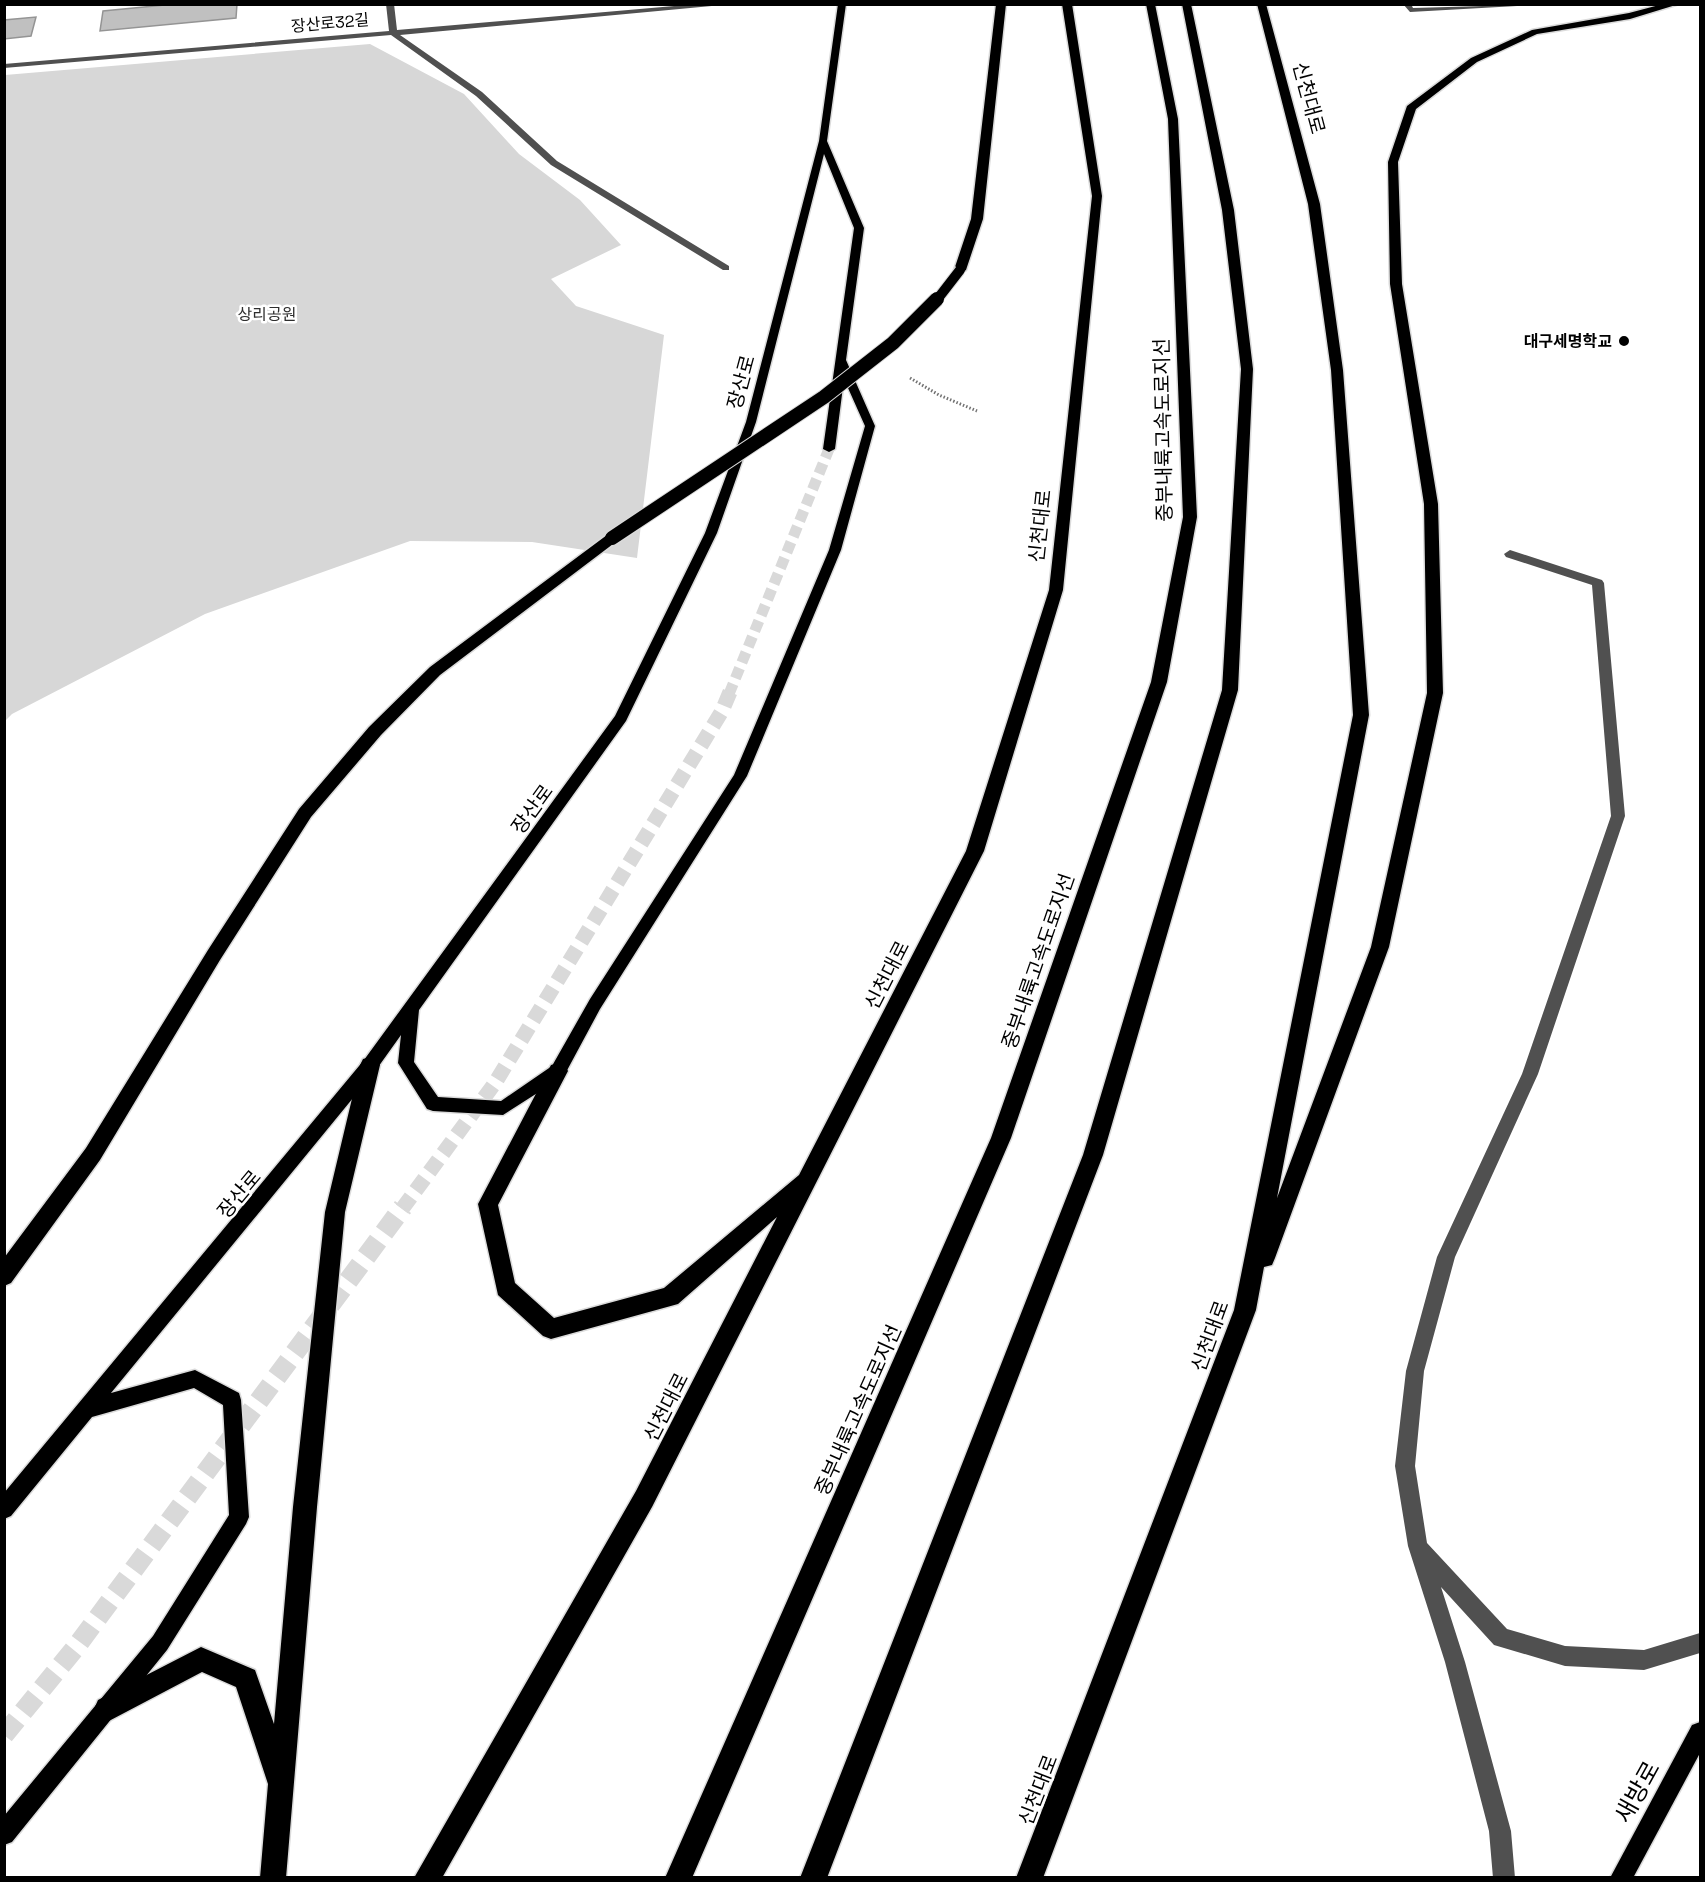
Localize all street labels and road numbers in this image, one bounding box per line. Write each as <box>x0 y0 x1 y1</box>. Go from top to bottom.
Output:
street label: 장산로32길 <box>290 9 370 37</box>
street label: 신천대로 <box>1287 59 1331 137</box>
street label: 중부내륙고속도로지선 <box>1148 338 1178 522</box>
street label: 장산로 <box>721 352 761 412</box>
street label: 신천대로 <box>1023 488 1057 564</box>
street label: 장산로 <box>505 779 559 839</box>
street label: 중부내륙고속도로지선 <box>996 870 1080 1052</box>
street label: 신천대로 <box>859 936 915 1014</box>
street label: 장산로 <box>211 1164 267 1224</box>
street label: 신천대로 <box>1185 1297 1235 1375</box>
street label: 중부내륙고속도로지선 <box>809 1321 907 1499</box>
street label: 신천대로 <box>638 1368 694 1446</box>
street label: 신천대로 <box>1013 1751 1063 1829</box>
street label: 새방로 <box>1607 1756 1667 1828</box>

